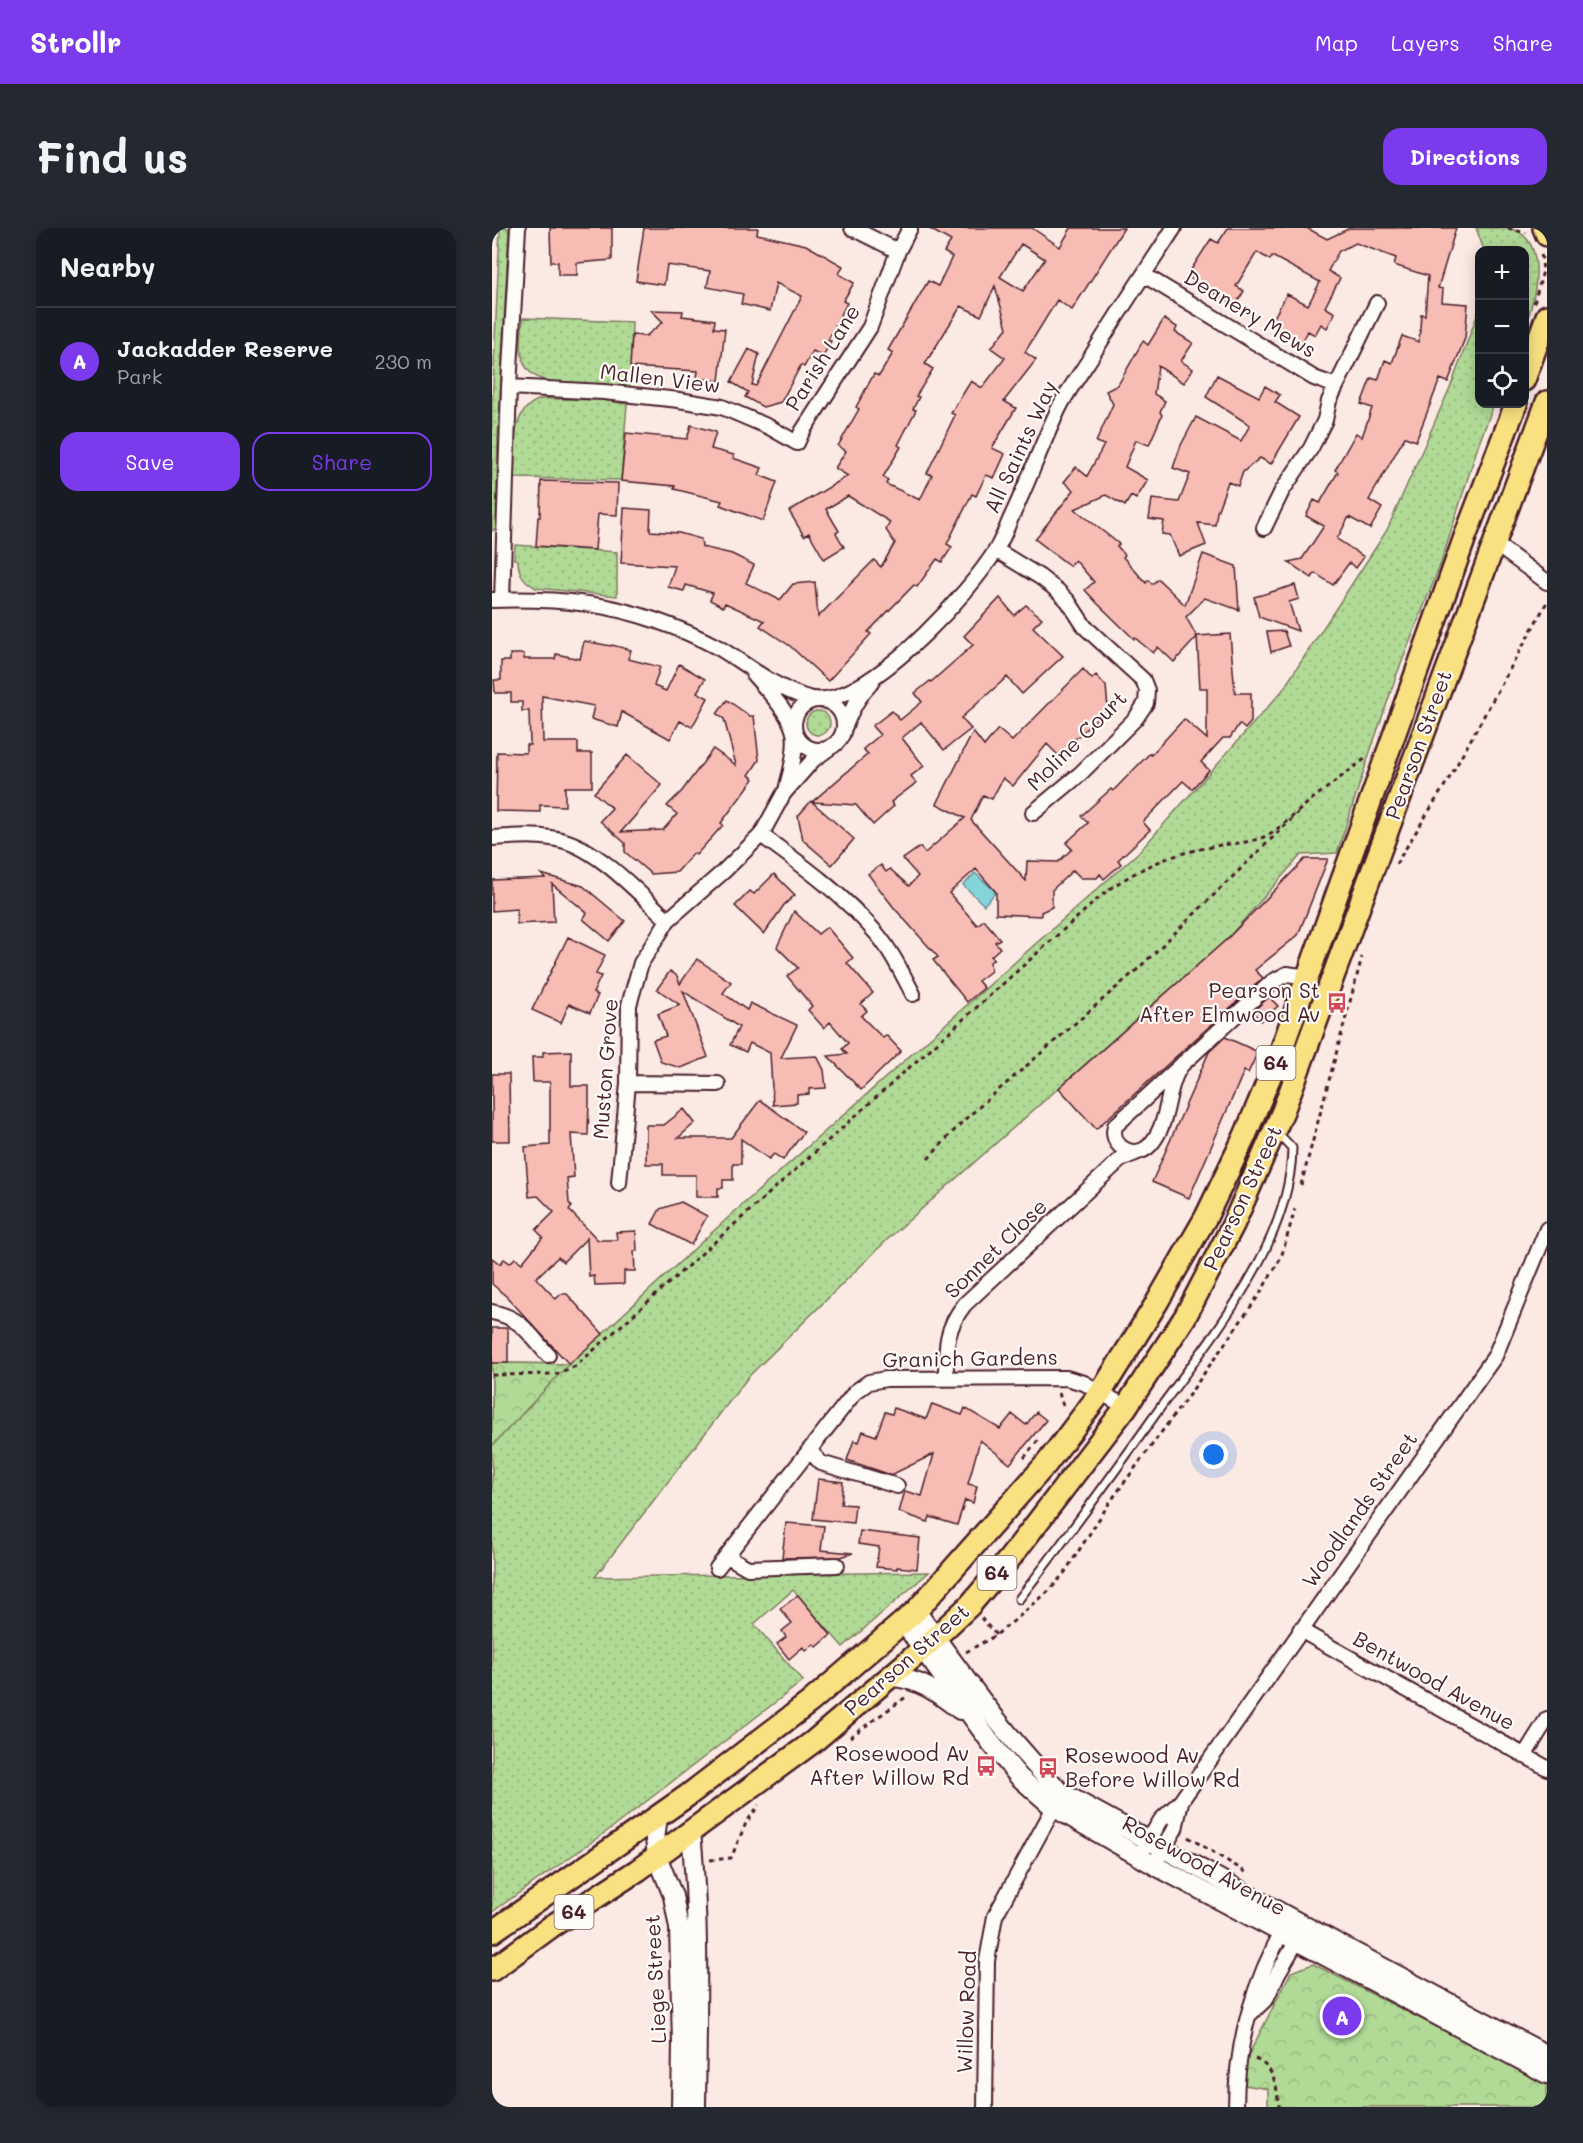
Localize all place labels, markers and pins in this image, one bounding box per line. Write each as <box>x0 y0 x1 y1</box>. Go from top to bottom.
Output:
place label: Pearson St After Elmwood Av <box>1139 976 1320 1027</box>
bus stop icon: Pearson St After Elmwood Av <box>1325 991 1349 1015</box>
place label: Rosewood Av After Willow Rd <box>809 1739 969 1790</box>
place label: Rosewood Av Before Willow Rd <box>1065 1741 1240 1792</box>
bus stop icon: Rosewood Av After Willow Rd <box>974 1754 998 1778</box>
bus stop icon: Rosewood Av Before Willow Rd <box>1036 1756 1060 1780</box>
pin: A <box>1322 1994 1362 2038</box>

